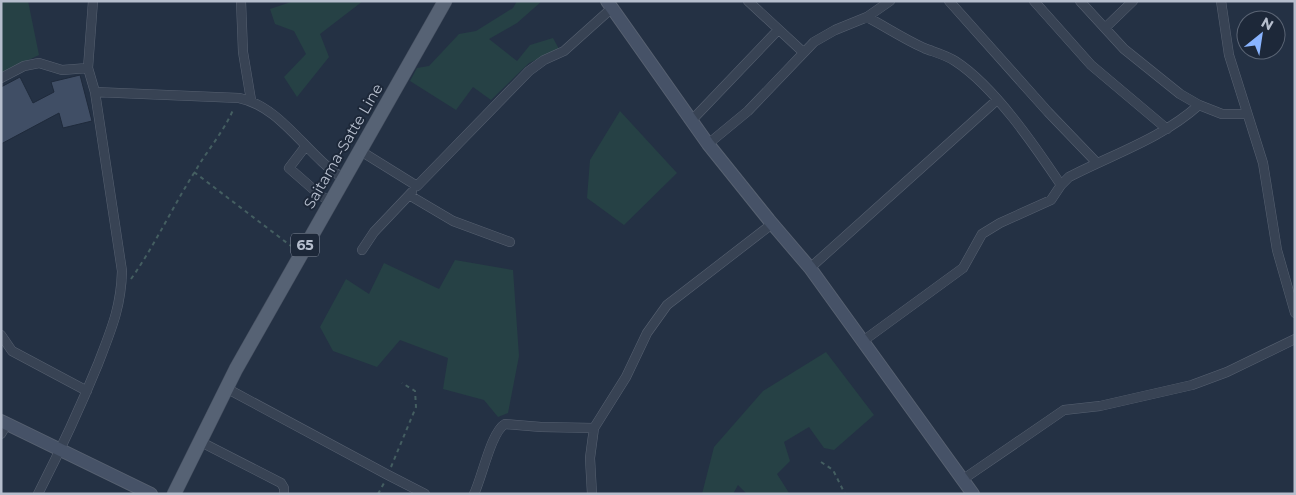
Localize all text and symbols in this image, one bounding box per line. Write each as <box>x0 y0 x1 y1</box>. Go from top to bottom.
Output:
north arrow <box>1236 10 1286 60</box>
text: N <box>1258 13 1277 34</box>
street label: Saitama-Satte Line <box>299 80 387 212</box>
road number: 65 <box>291 234 319 256</box>

